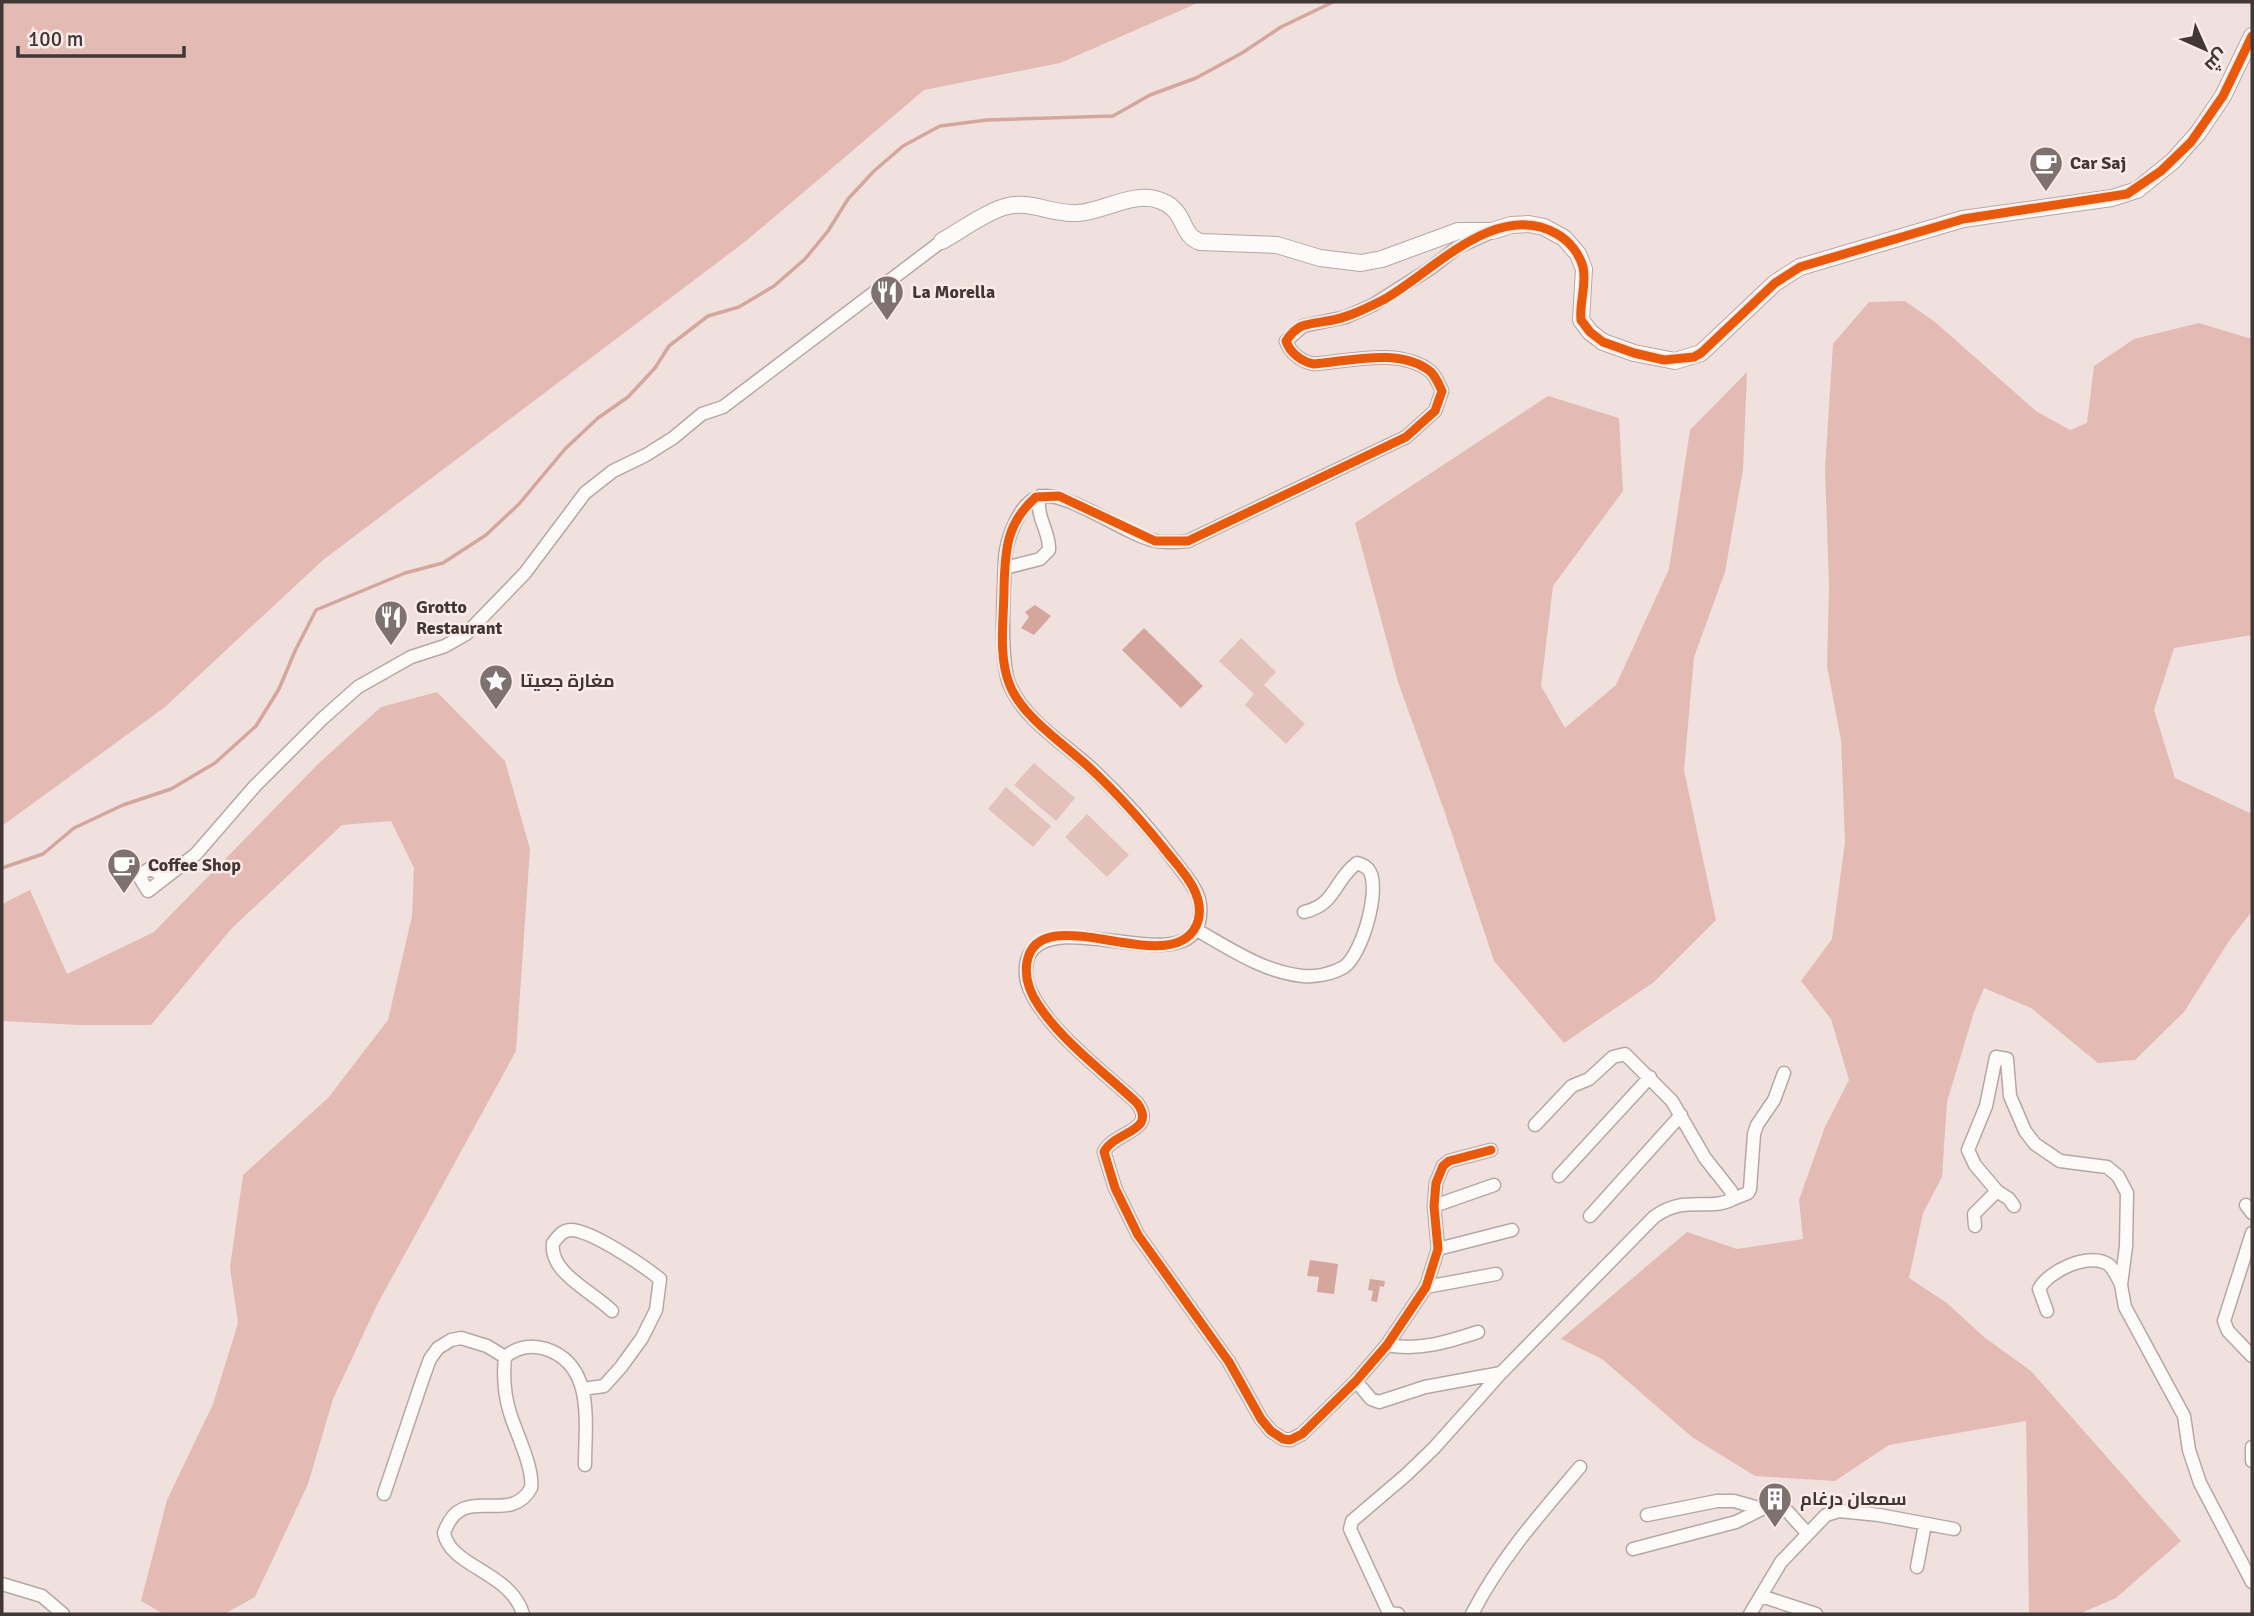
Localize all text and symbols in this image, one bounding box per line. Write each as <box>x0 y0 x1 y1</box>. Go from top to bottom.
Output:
scale bar <box>18 14 184 58</box>
north arrow <box>2170 14 2240 84</box>
text: 100 m <box>28 26 83 52</box>
text: ش <box>2199 43 2233 77</box>
cafe icon: Car Saj <box>2027 144 2065 193</box>
place label: Car Saj <box>2070 152 2126 174</box>
restaurant icon: La Morella <box>868 273 906 322</box>
place label: La Morella <box>912 281 995 303</box>
place label: Grotto Restaurant <box>416 596 503 639</box>
restaurant icon: Grotto Restaurant <box>372 598 410 647</box>
place icon: مغارة جعيتا <box>477 662 515 711</box>
place label: مغارة جعيتا <box>520 670 615 692</box>
cafe icon: Coffee Shop <box>105 846 143 895</box>
place label: Coffee Shop <box>148 854 241 876</box>
building icon: سمعان درغام <box>1756 1480 1794 1529</box>
place label: سمعان درغام <box>1800 1488 1907 1511</box>

